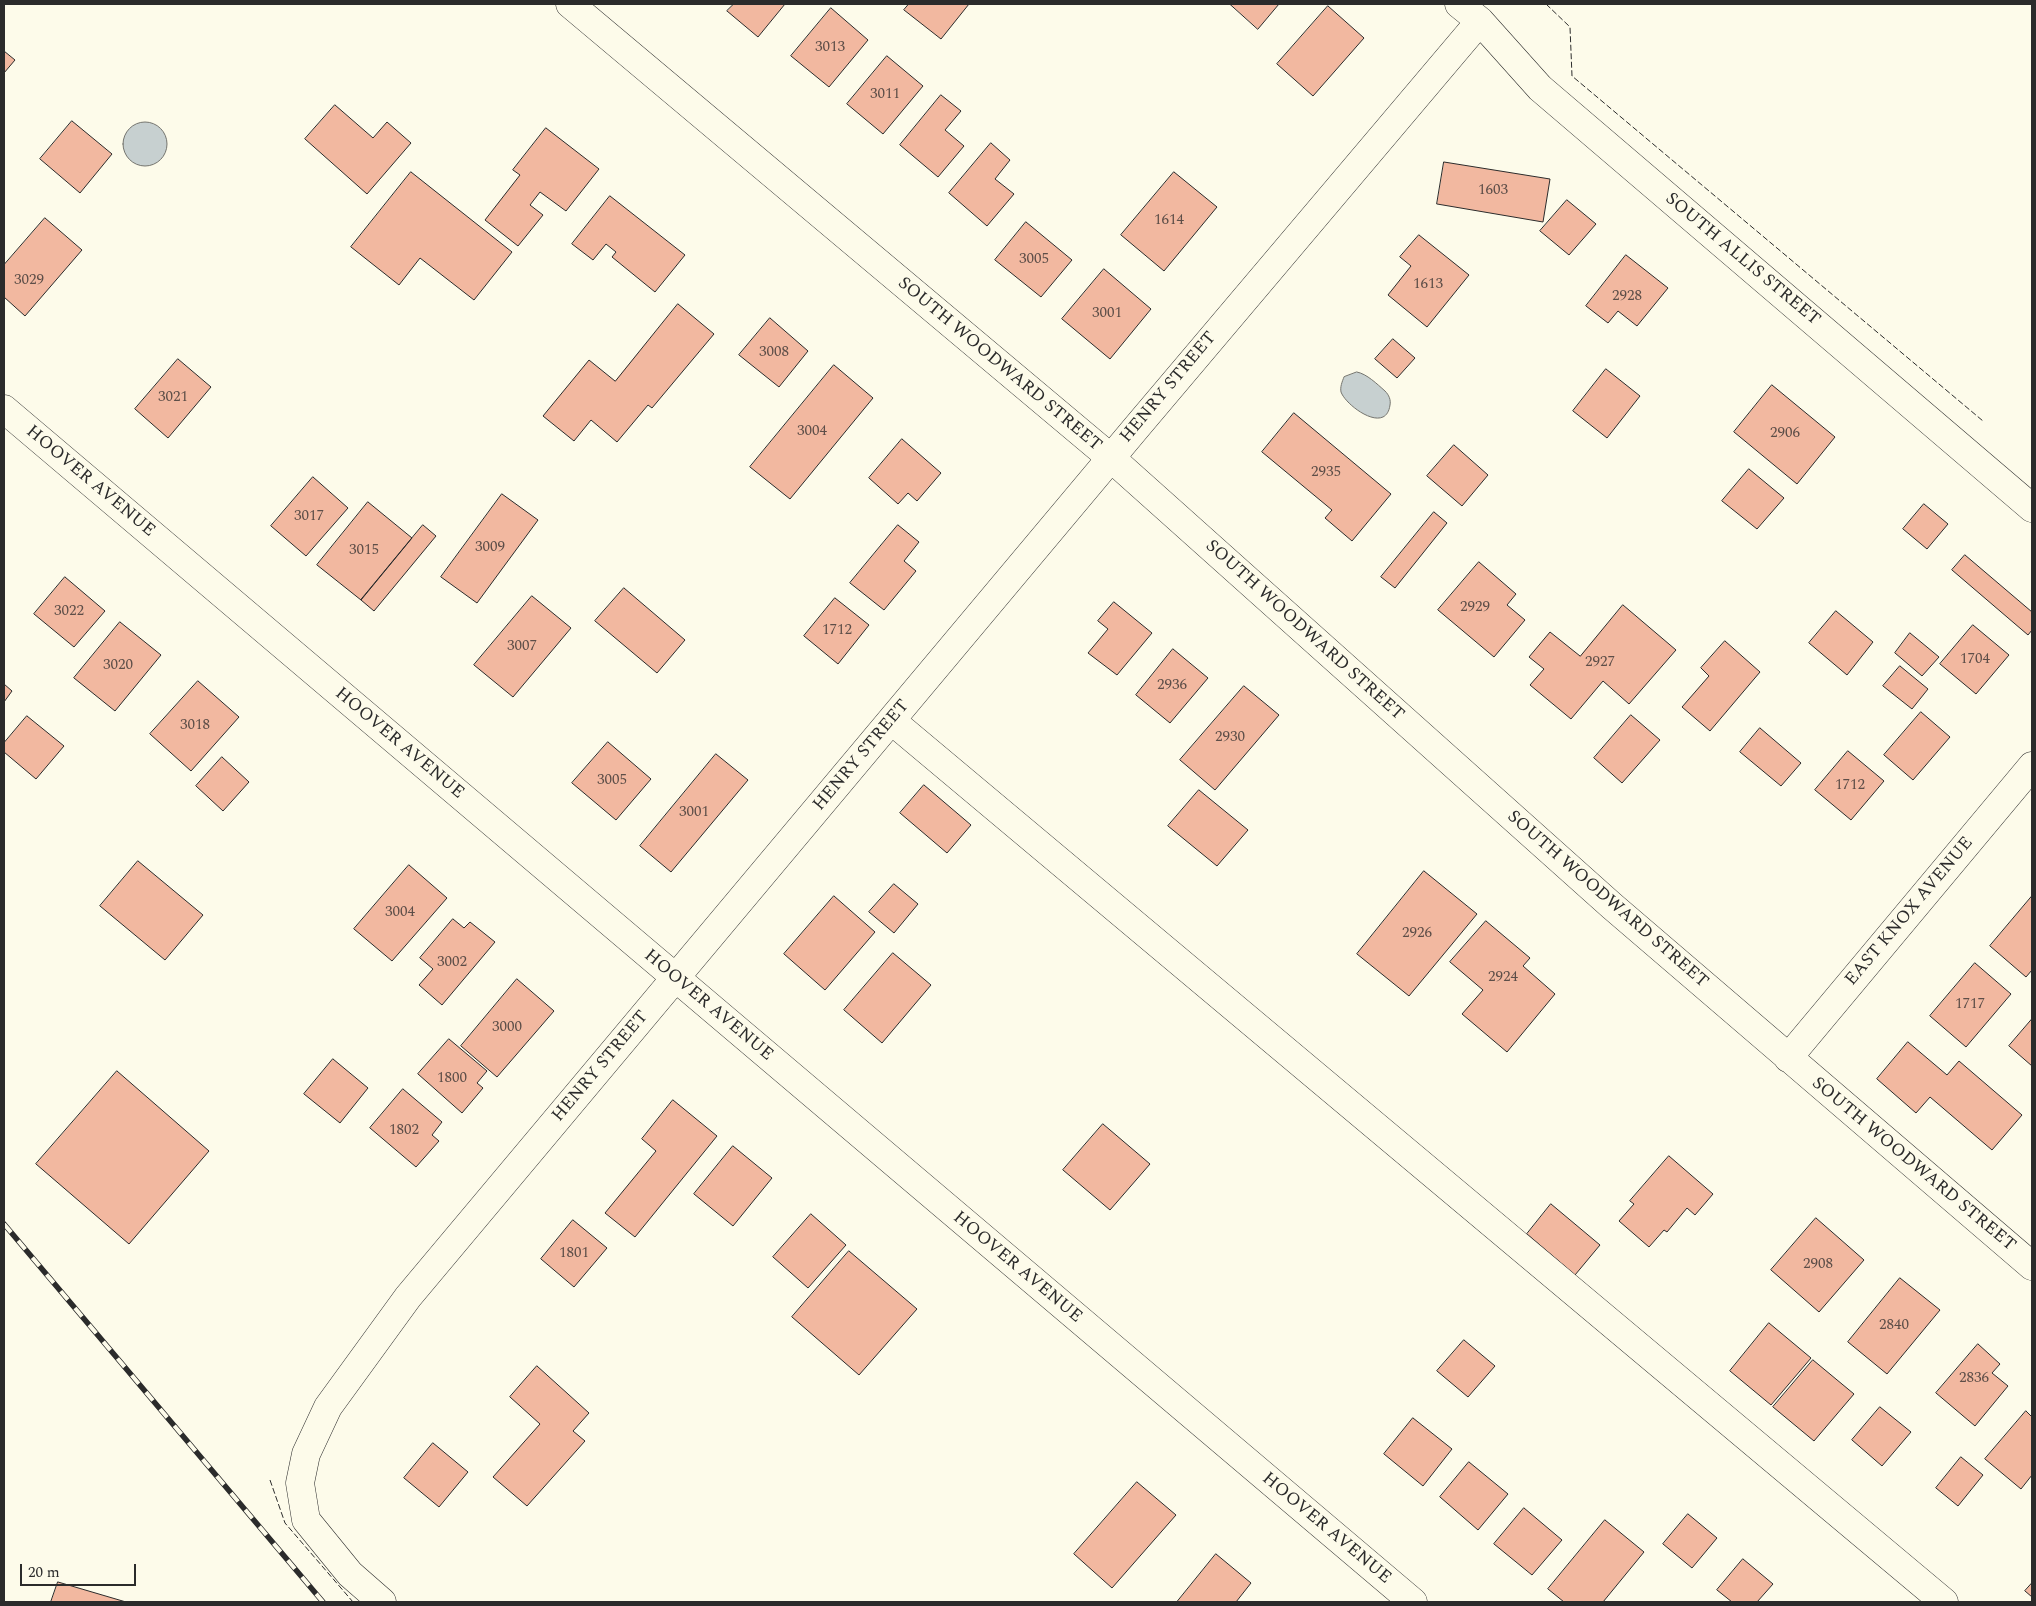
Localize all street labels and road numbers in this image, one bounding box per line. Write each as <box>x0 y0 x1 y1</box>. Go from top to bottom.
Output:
street label: SOUTH ALLIS STREET <box>1660 189 1824 331</box>
street label: SOUTH WOODWARD STREET <box>893 273 1105 457</box>
street label: HENRY STREET <box>1116 328 1222 448</box>
street label: HOOVER AVENUE <box>21 422 159 542</box>
street label: SOUTH WOODWARD STREET <box>1200 536 1408 726</box>
street label: HOOVER AVENUE <box>330 684 468 804</box>
street label: HENRY STREET <box>809 696 915 816</box>
street label: SOUTH WOODWARD STREET <box>1502 807 1712 993</box>
street label: EAST KNOX AVENUE <box>1841 833 1979 991</box>
street label: HOOVER AVENUE <box>639 946 777 1066</box>
street label: HENRY STREET <box>548 1007 654 1127</box>
street label: SOUTH WOODWARD STREET <box>1807 1073 2019 1257</box>
street label: HOOVER AVENUE <box>948 1208 1086 1328</box>
street label: HOOVER AVENUE <box>1257 1469 1395 1589</box>

